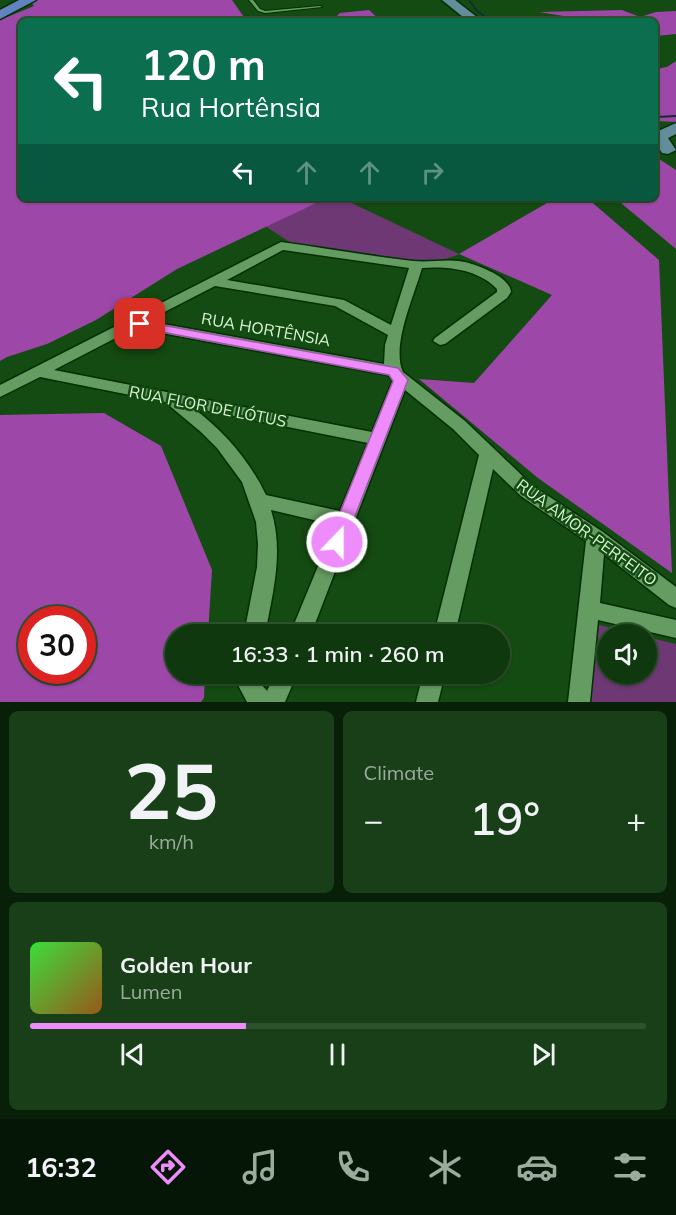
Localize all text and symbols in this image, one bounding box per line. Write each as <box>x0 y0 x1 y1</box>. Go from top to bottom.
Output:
text: 120 m <box>141 38 266 91</box>
icon: left <box>42 42 120 120</box>
text: Rua Hortênsia <box>141 90 321 124</box>
icon: left <box>227 156 260 189</box>
icon: ahead <box>290 156 323 189</box>
icon: ahead <box>353 156 386 189</box>
icon: right <box>416 156 449 189</box>
pin <box>114 298 165 349</box>
icon: arrive <box>123 307 156 340</box>
street label: RUA HORTÊNSIA <box>200 308 332 350</box>
street label: RUA FLOR DE LÓTUS <box>128 381 288 431</box>
street label: RUA AMOR-PERFEITO <box>513 474 661 590</box>
position arrow <box>305 510 369 574</box>
speed limit sign: 30 <box>18 606 96 684</box>
map controls <box>597 624 657 684</box>
button: sound <box>597 624 657 684</box>
text: 16:33 · 1 min · 260 m <box>230 640 445 668</box>
text: 25 <box>124 741 218 839</box>
text: Climate <box>364 760 434 785</box>
text: 19° <box>469 790 540 846</box>
text: − <box>364 799 383 840</box>
text: + <box>626 799 646 840</box>
text: km/h <box>149 829 194 854</box>
text: Golden Hour <box>120 951 252 979</box>
text: Lumen <box>120 979 182 1004</box>
icon: previous <box>116 1038 149 1071</box>
icon: pause <box>321 1038 354 1071</box>
icon: next <box>527 1038 560 1071</box>
icon: directions <box>147 1146 189 1188</box>
icon: music <box>239 1146 281 1188</box>
icon: phone <box>332 1146 374 1188</box>
icon: climate <box>424 1146 466 1188</box>
icon: car <box>516 1146 558 1188</box>
icon: filters <box>609 1146 651 1188</box>
text: 16:32 <box>25 1150 97 1184</box>

